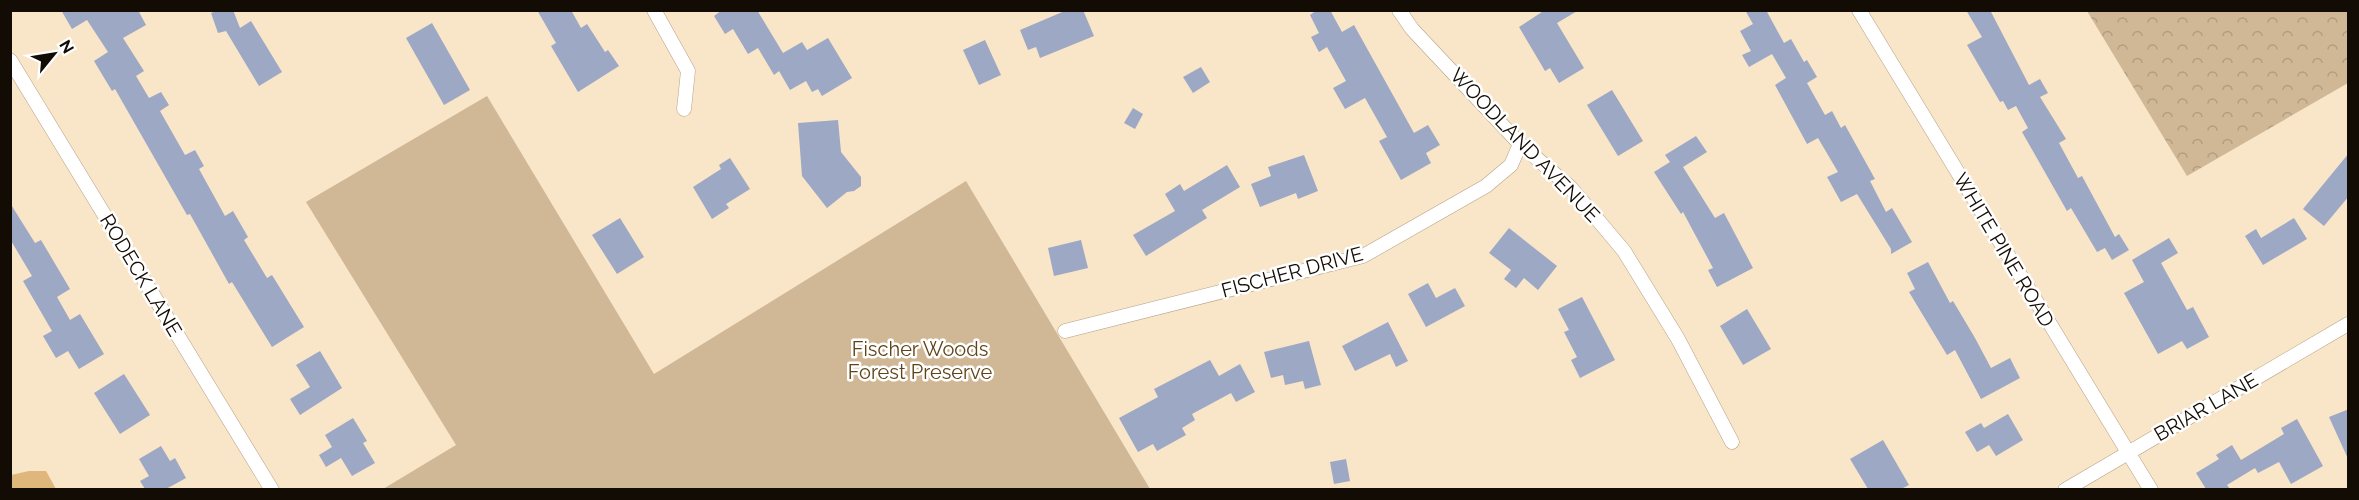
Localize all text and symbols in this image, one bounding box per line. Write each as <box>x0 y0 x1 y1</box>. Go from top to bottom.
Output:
north arrow <box>24 24 84 84</box>
text: N <box>55 37 78 57</box>
street label: WOODLAND AVENUE <box>1445 63 1605 227</box>
street label: WHITE PINE ROAD <box>1948 169 2060 331</box>
street label: RODECK LANE <box>95 209 187 341</box>
street label: FISCHER DRIVE <box>1218 242 1366 302</box>
park label: Fischer Woods Forest Preserve <box>848 337 992 384</box>
street label: BRIAR LANE <box>2150 368 2262 446</box>

